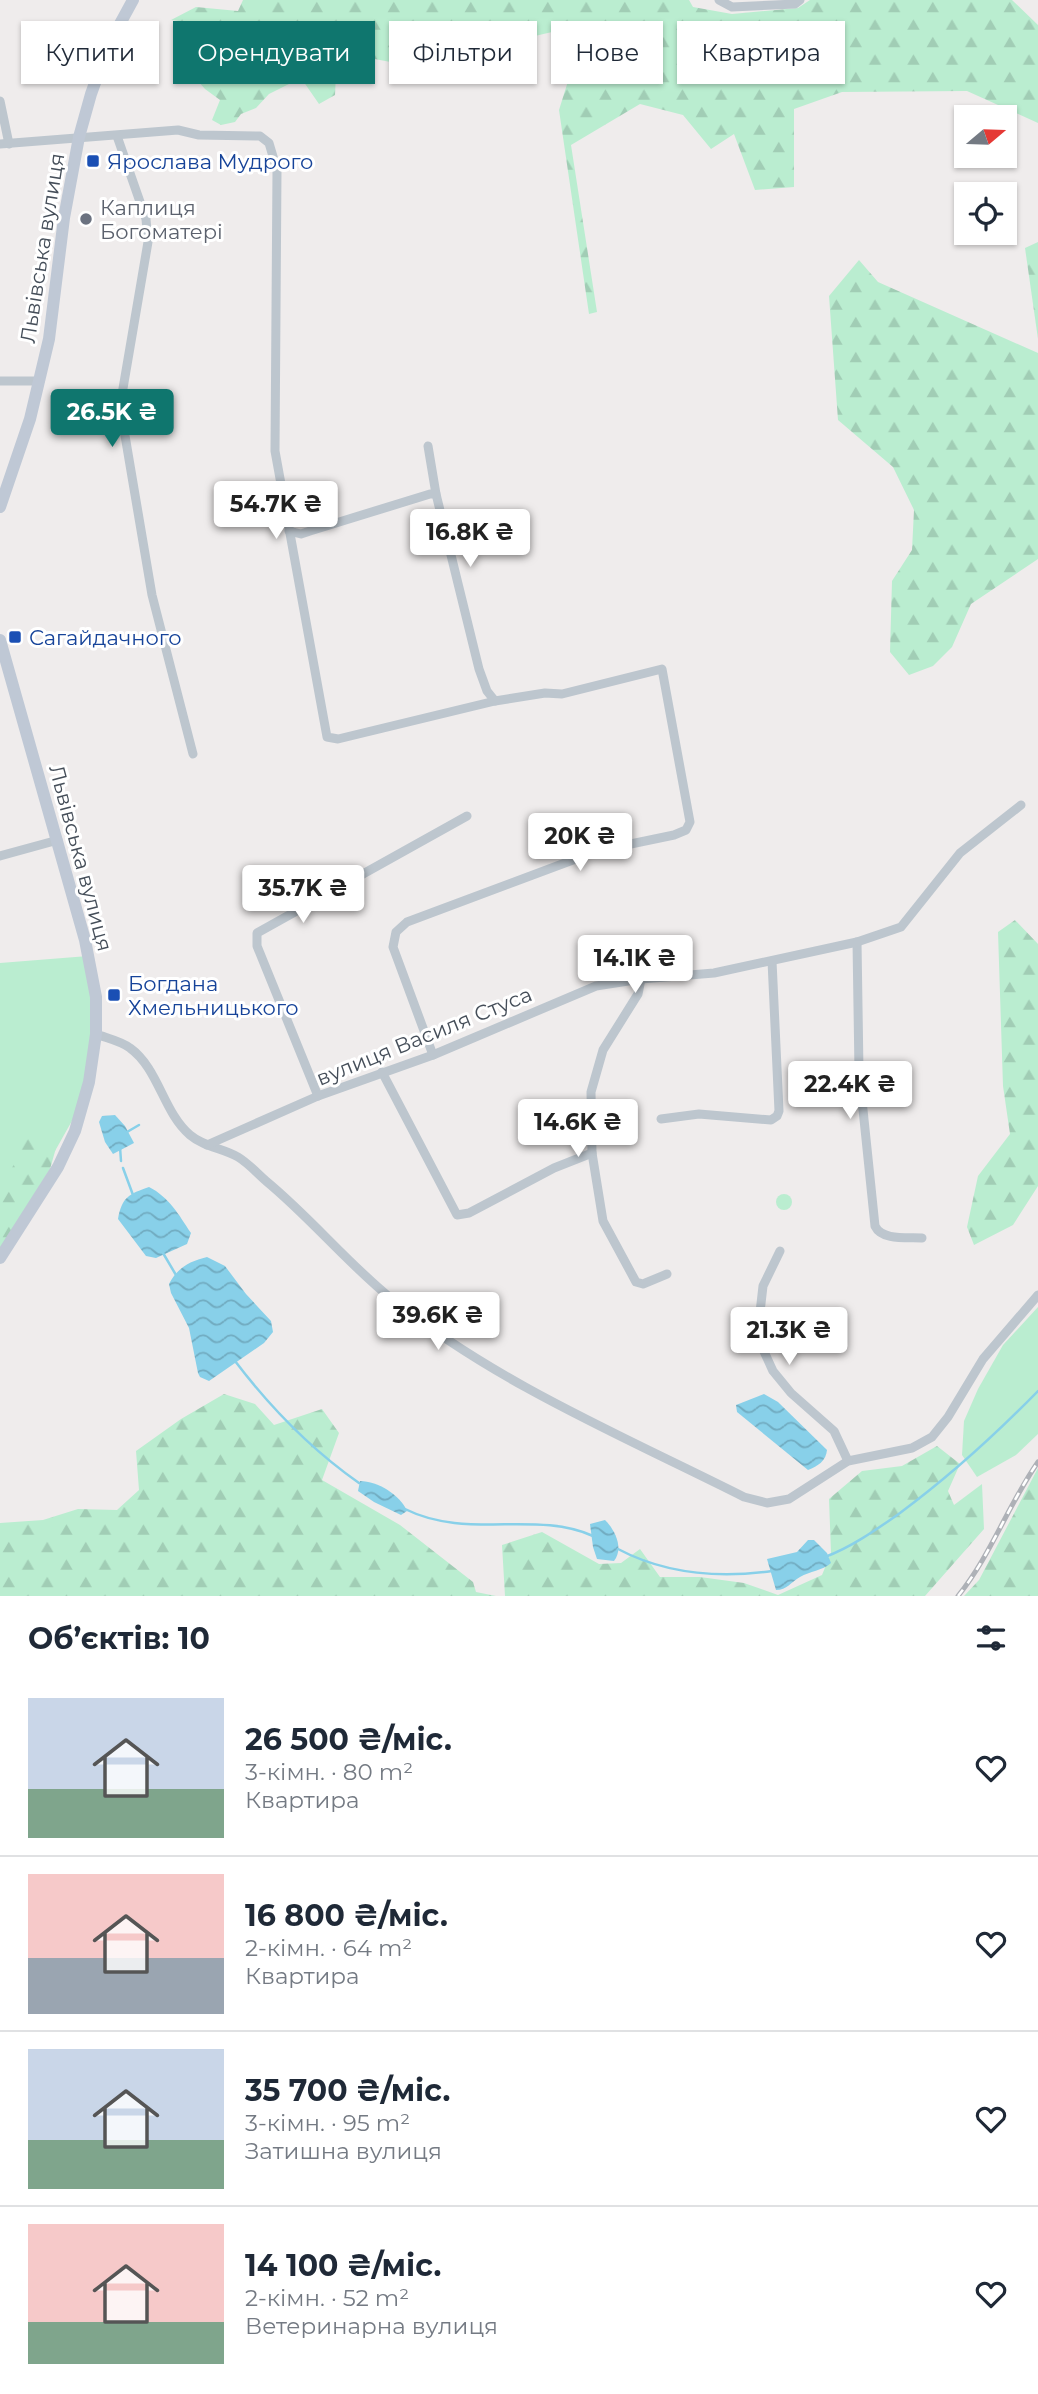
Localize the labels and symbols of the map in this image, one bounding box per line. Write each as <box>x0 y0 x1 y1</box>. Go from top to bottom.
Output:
north arrow <box>954 105 1017 168</box>
place label: Ярослава Мудрого <box>107 149 313 174</box>
street label: Львівська вулиця <box>15 151 69 345</box>
marker: Ярослава Мудрого <box>85 153 101 169</box>
place label: Каплиця Богоматері <box>100 195 223 244</box>
marker: Каплиця Богоматері <box>78 211 94 227</box>
pin: 26.5K ₴ <box>47 390 177 449</box>
pin: 54.7K ₴ <box>211 482 341 541</box>
pin: 16.8K ₴ <box>405 510 535 569</box>
place label: Сагайдачного <box>29 625 182 650</box>
marker: Сагайдачного <box>7 629 23 645</box>
street label: Львівська вулиця <box>44 762 118 954</box>
pin: 20K ₴ <box>531 814 629 873</box>
pin: 35.7K ₴ <box>238 866 368 925</box>
pin: 14.1K ₴ <box>570 936 700 995</box>
place label: Богдана Хмельницького <box>128 971 299 1020</box>
street label: вулиця Василя Стуса <box>313 981 535 1091</box>
marker: Богдана Хмельницького <box>106 987 122 1003</box>
pin: 22.4K ₴ <box>785 1062 915 1121</box>
pin: 14.6K ₴ <box>513 1100 643 1159</box>
pin: 39.6K ₴ <box>373 1292 503 1352</box>
pin: 21.3K ₴ <box>724 1308 854 1367</box>

